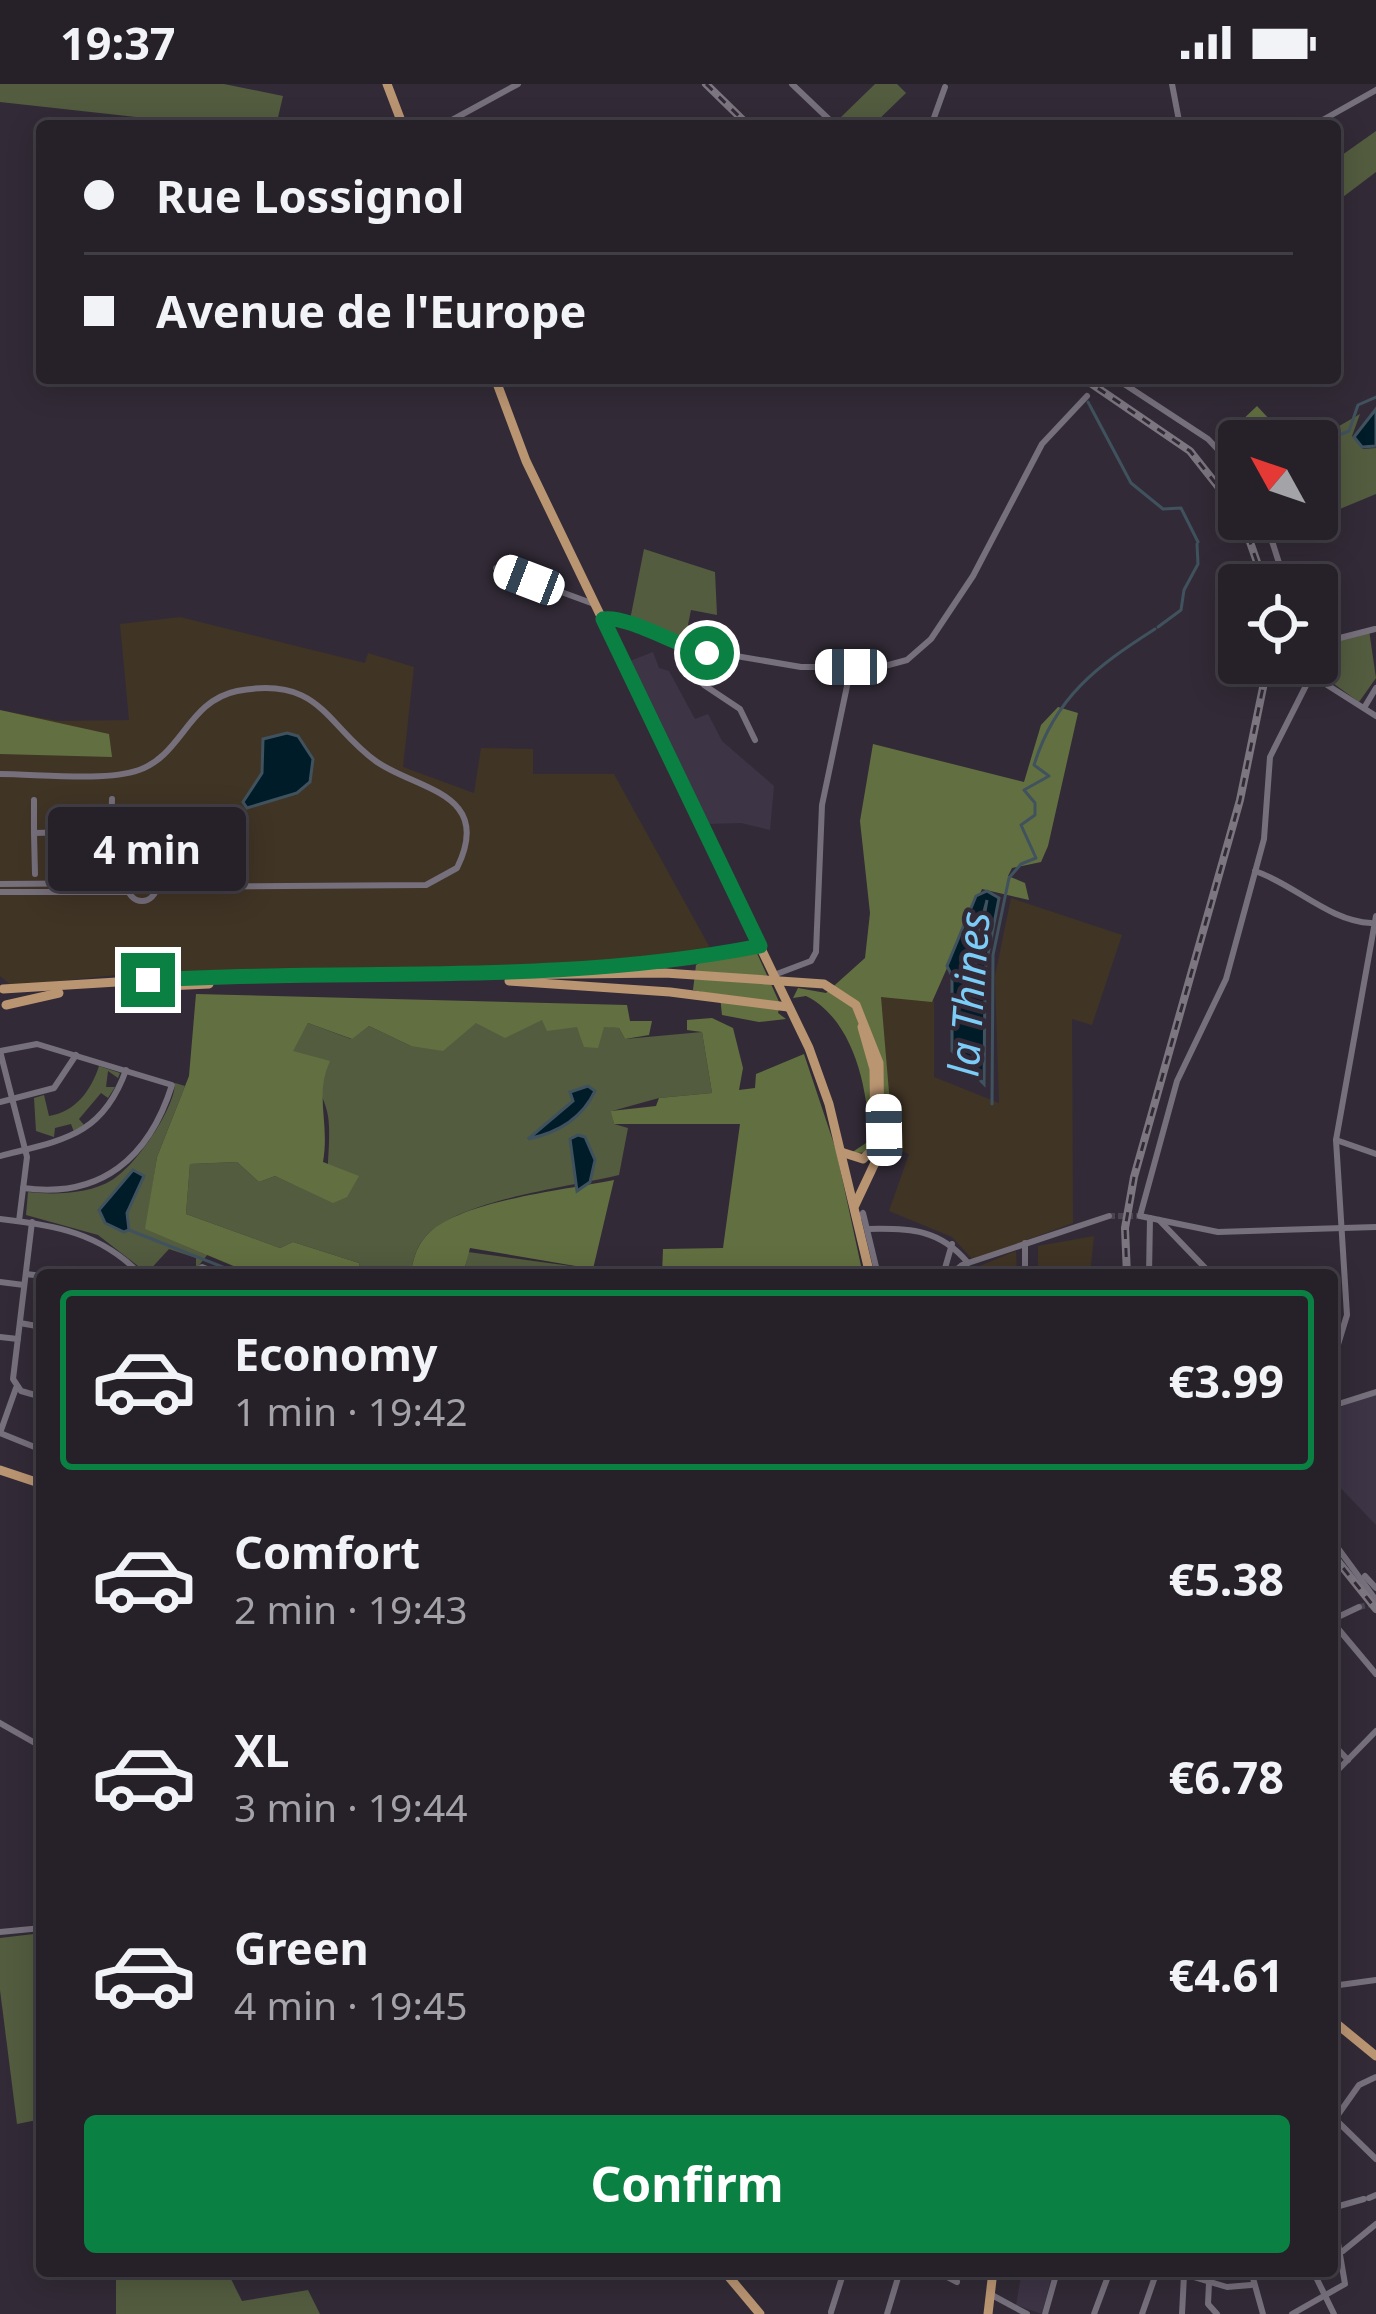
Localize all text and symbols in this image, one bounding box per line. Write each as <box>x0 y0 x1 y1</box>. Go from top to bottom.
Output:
text: 19:37 <box>60 12 176 73</box>
text: Rue Lossignol <box>156 165 464 226</box>
text: Avenue de l'Europe <box>156 280 586 341</box>
north arrow <box>1218 420 1338 540</box>
map controls <box>1218 420 1338 684</box>
car <box>489 550 569 610</box>
button: locate <box>1218 564 1338 684</box>
route start <box>680 626 734 680</box>
car <box>815 649 887 685</box>
callout: 4 min <box>49 806 247 890</box>
text: 4 min <box>93 822 201 875</box>
water label: la Thines <box>933 909 1002 1078</box>
route end <box>121 953 175 1007</box>
car <box>865 1094 903 1166</box>
text: Economy <box>234 1323 438 1384</box>
icon: car <box>90 1326 198 1434</box>
text: €3.99 <box>1168 1350 1284 1411</box>
text: 1 min · 19:42 <box>234 1384 468 1437</box>
text: Comfort <box>234 1521 420 1582</box>
icon: car <box>90 1524 198 1632</box>
text: €5.38 <box>1168 1548 1284 1609</box>
text: 2 min · 19:43 <box>234 1582 468 1635</box>
text: XL <box>234 1719 289 1780</box>
icon: car <box>90 1722 198 1830</box>
text: €6.78 <box>1168 1746 1284 1807</box>
text: 3 min · 19:44 <box>234 1780 468 1833</box>
text: Green <box>234 1917 369 1978</box>
icon: car <box>90 1920 198 2028</box>
text: €4.61 <box>1168 1944 1284 2005</box>
text: 4 min · 19:45 <box>234 1978 468 2031</box>
button: Confirm <box>84 2115 1290 2253</box>

